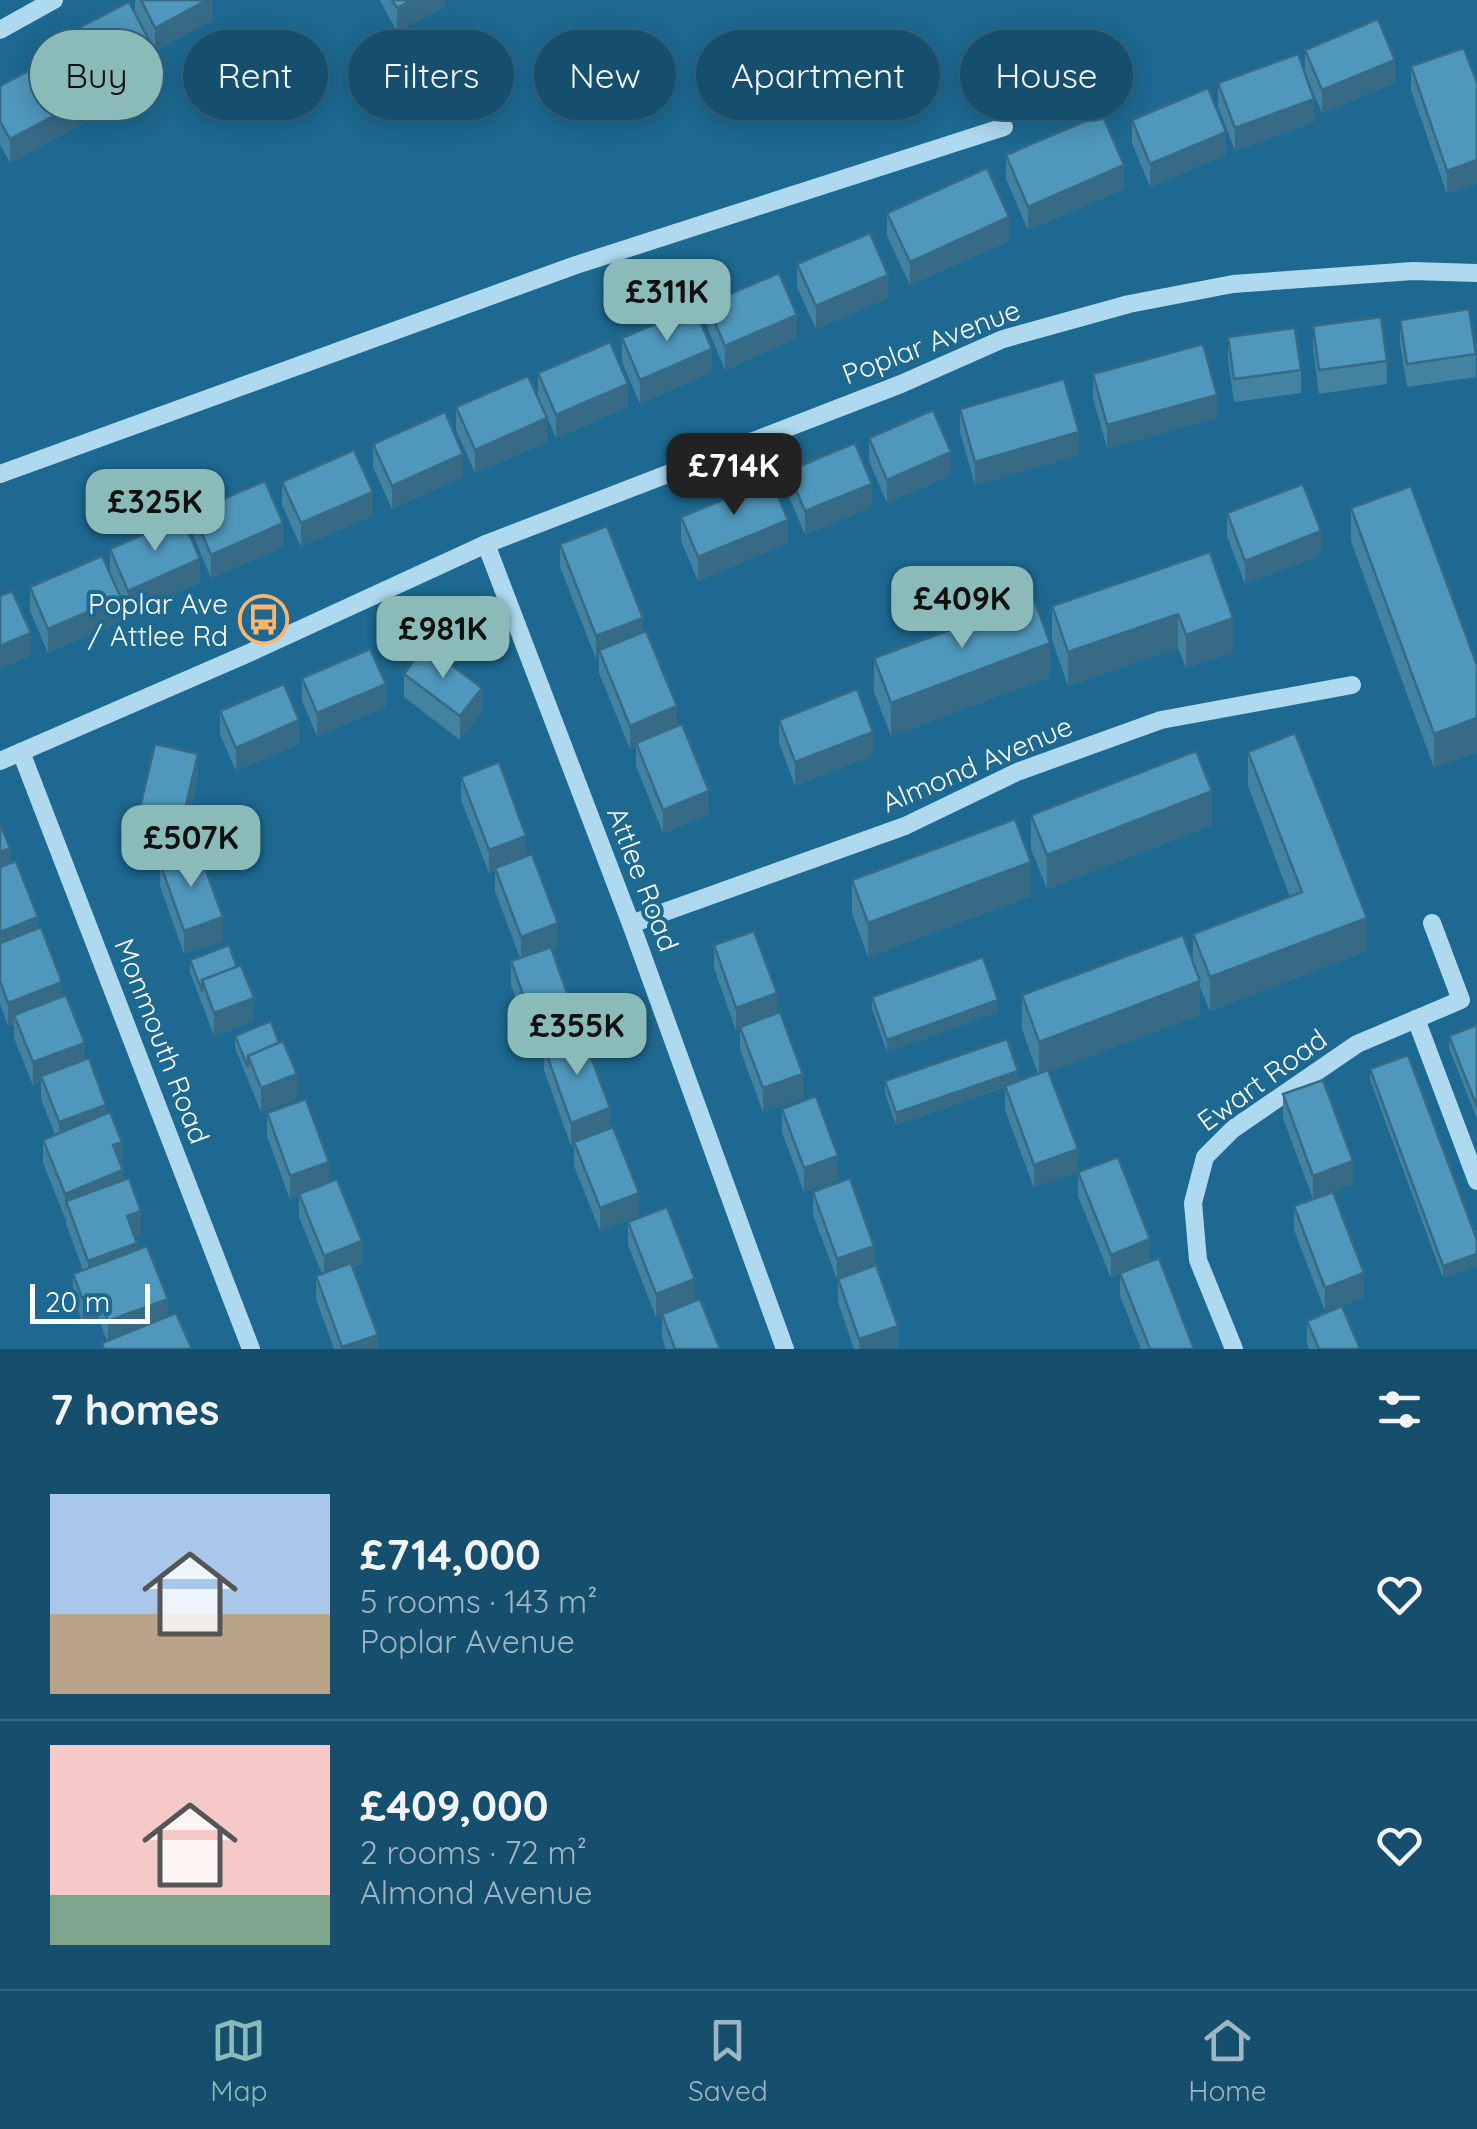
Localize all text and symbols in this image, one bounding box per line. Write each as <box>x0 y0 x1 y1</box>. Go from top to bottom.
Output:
chip: Buy <box>30 30 163 120</box>
chip: Rent <box>183 30 328 120</box>
chip: Filters <box>348 30 514 120</box>
chip: New <box>534 30 676 120</box>
chip: Apartment <box>696 30 940 120</box>
chip: House <box>960 30 1133 120</box>
pin: £311K <box>597 259 737 344</box>
text: £311K <box>625 271 709 311</box>
street label: Poplar Avenue <box>837 292 1025 392</box>
pin: £714K <box>664 433 804 518</box>
text: £714K <box>688 445 780 485</box>
pin: £325K <box>85 469 225 554</box>
text: £325K <box>108 481 202 521</box>
pin: £409K <box>892 566 1032 651</box>
text: £409K <box>913 578 1011 618</box>
place label: Poplar Ave / Attlee Rd <box>88 586 228 653</box>
bus stop icon: Poplar Ave / Attlee Rd <box>237 594 289 646</box>
pin: £981K <box>373 596 513 681</box>
text: £981K <box>398 608 488 648</box>
street label: Almond Avenue <box>876 708 1077 819</box>
street label: Attlee Road <box>600 802 687 956</box>
pin: £507K <box>121 805 261 890</box>
text: £507K <box>143 817 239 857</box>
street label: Monmouth Road <box>107 933 218 1148</box>
pin: £355K <box>507 993 647 1078</box>
text: £355K <box>530 1005 624 1045</box>
street label: Ewart Road <box>1190 1021 1333 1138</box>
scale bar <box>30 1279 150 1324</box>
text: 20 m <box>45 1284 110 1319</box>
icon: filters <box>1372 1382 1427 1437</box>
text: 7 homes <box>50 1383 219 1436</box>
text: £714,000 <box>360 1528 541 1581</box>
icon: home <box>130 1534 250 1654</box>
icon: heart <box>1372 1567 1427 1622</box>
text: 5 rooms · 143 m² <box>360 1581 597 1621</box>
text: Poplar Avenue <box>360 1621 575 1661</box>
text: £409,000 <box>360 1779 549 1832</box>
icon: home <box>130 1785 250 1905</box>
icon: heart <box>1372 1818 1427 1873</box>
text: 2 rooms · 72 m² <box>360 1832 587 1872</box>
text: Almond Avenue <box>360 1872 593 1912</box>
tab: Map <box>210 2013 267 2108</box>
tab: Saved <box>688 2013 768 2108</box>
tab: Home <box>1188 2013 1267 2108</box>

